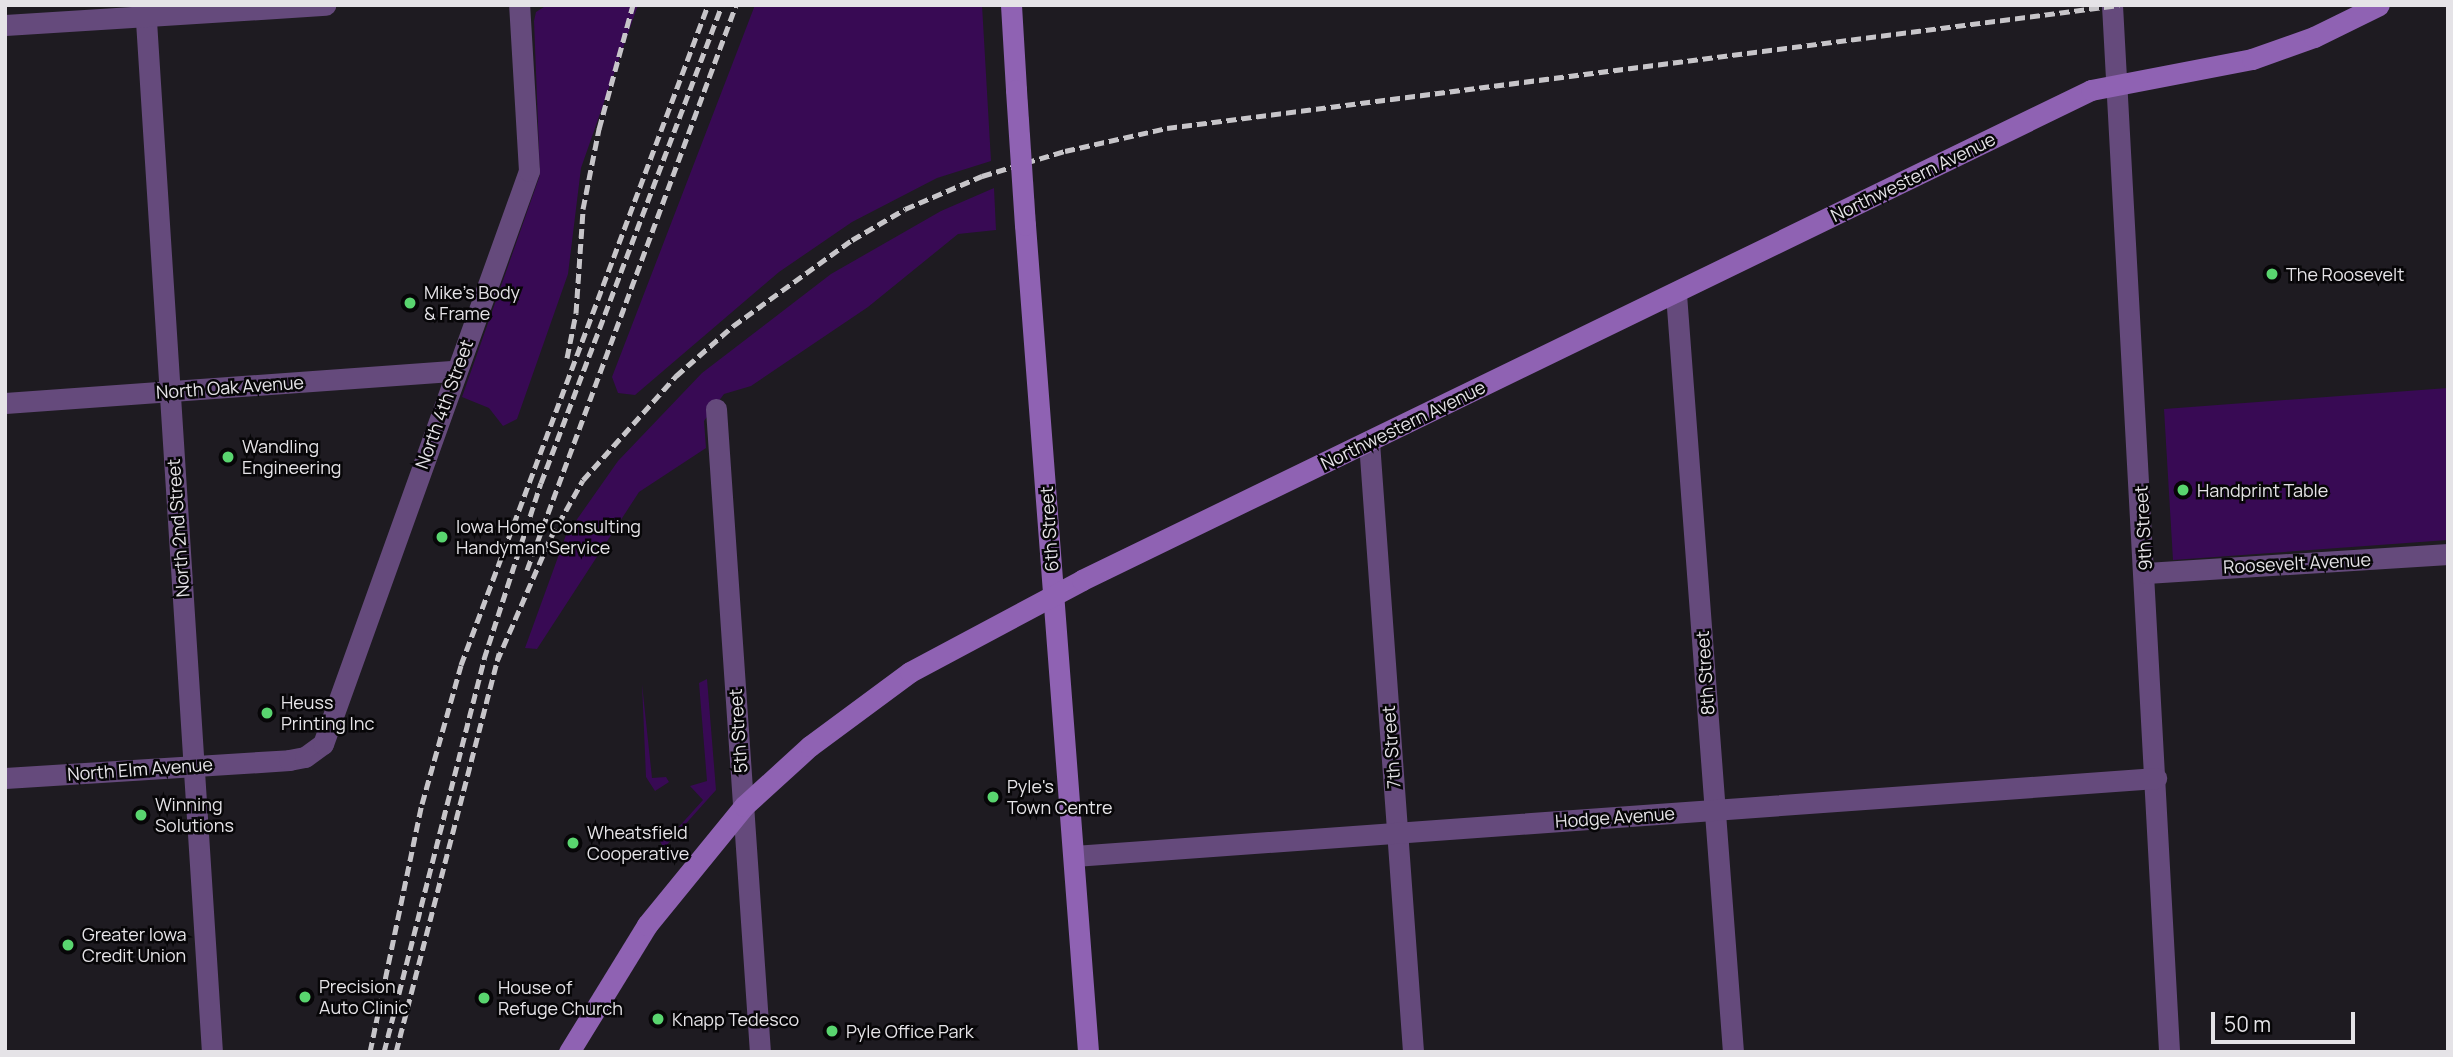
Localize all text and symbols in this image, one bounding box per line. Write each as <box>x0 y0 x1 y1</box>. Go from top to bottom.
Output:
street label: Northwestern Avenue <box>1827 128 1999 226</box>
place label: The Roosevelt <box>2286 263 2404 285</box>
marker: The Roosevelt <box>2264 266 2280 282</box>
place label: Mike's Body & Frame <box>424 282 520 324</box>
marker: Mike's Body & Frame <box>402 295 418 311</box>
street label: North 4th Street <box>411 336 477 472</box>
street label: North Oak Avenue <box>155 371 305 403</box>
street label: Northwestern Avenue <box>1317 376 1489 474</box>
place label: Wandling Engineering <box>242 436 342 478</box>
marker: Wandling Engineering <box>220 449 236 465</box>
street label: North 2nd Street <box>162 458 194 598</box>
place label: Handprint Table <box>2197 479 2328 501</box>
marker: Handprint Table <box>2175 482 2191 498</box>
street label: 9th Street <box>2130 485 2156 571</box>
street label: 6th Street <box>1035 486 1063 572</box>
place label: Iowa Home Consulting Handyman Service <box>456 516 641 558</box>
marker: Iowa Home Consulting Handyman Service <box>434 529 450 545</box>
street label: Roosevelt Avenue <box>2222 548 2372 578</box>
street label: 8th Street <box>1691 630 1719 716</box>
street label: 5th Street <box>724 688 752 774</box>
place label: Heuss Printing Inc <box>281 692 374 734</box>
marker: Heuss Printing Inc <box>259 705 275 721</box>
street label: 7th Street <box>1377 705 1405 789</box>
street label: North Elm Avenue <box>66 753 214 785</box>
place label: Pyle's Town Centre <box>1007 776 1113 818</box>
marker: Pyle's Town Centre <box>985 789 1001 805</box>
place label: Winning Solutions <box>155 794 234 836</box>
street label: Hodge Avenue <box>1554 802 1676 832</box>
marker: Winning Solutions <box>133 807 149 823</box>
place label: Wheatsfield Cooperative <box>587 822 689 864</box>
marker: Wheatsfield Cooperative <box>565 835 581 851</box>
place label: Greater Iowa Credit Union <box>82 924 187 967</box>
marker: Greater Iowa Credit Union <box>60 937 76 953</box>
place label: Precision Auto Clinic <box>319 976 408 1018</box>
place label: House of Refuge Church <box>498 977 623 1020</box>
marker: Precision Auto Clinic <box>297 989 313 1005</box>
marker: House of Refuge Church <box>476 990 492 1006</box>
scale bar <box>2215 998 2358 1042</box>
place label: Knapp Tedesco <box>672 1008 799 1030</box>
text: 50 m <box>2224 1010 2271 1038</box>
marker: Knapp Tedesco <box>650 1011 666 1027</box>
place label: Pyle Office Park <box>846 1020 974 1042</box>
marker: Pyle Office Park <box>824 1023 840 1039</box>

